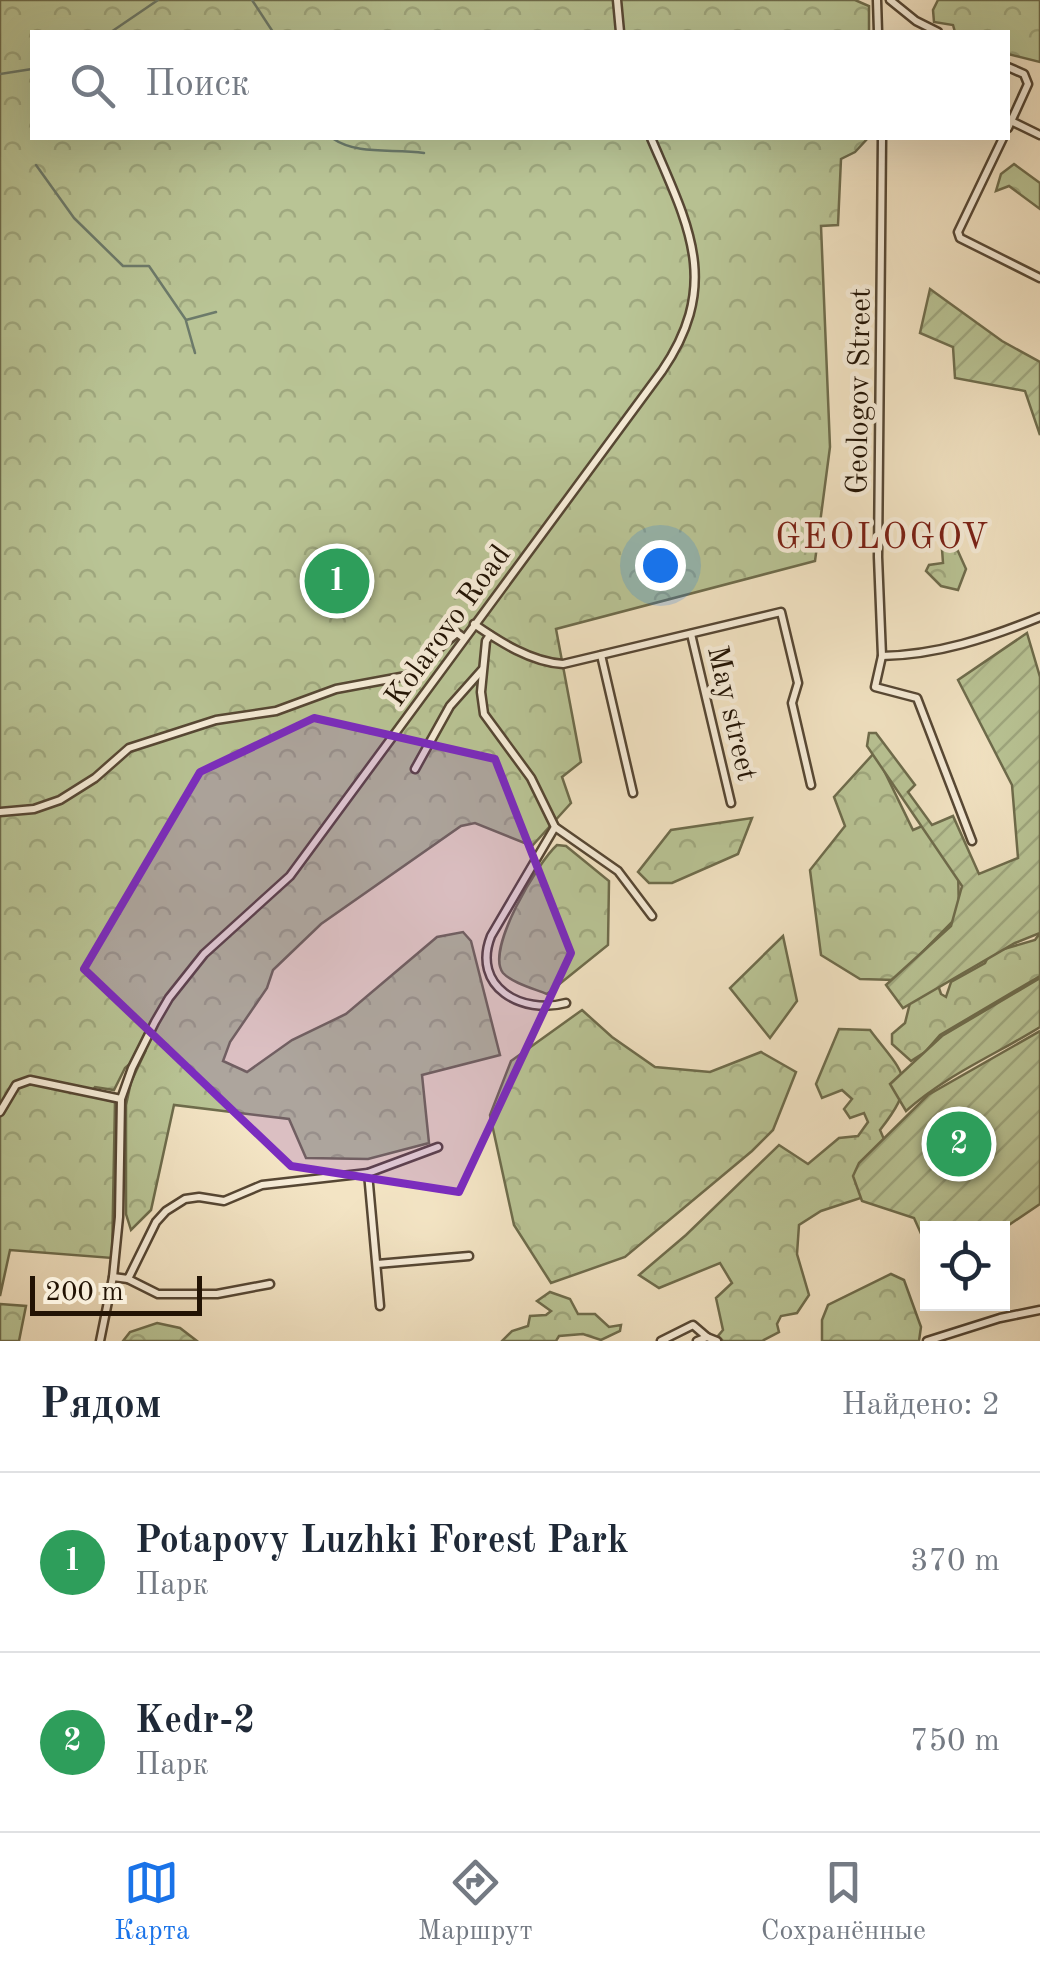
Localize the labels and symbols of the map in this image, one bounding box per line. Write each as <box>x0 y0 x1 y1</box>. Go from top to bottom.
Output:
street label: Geologov Street <box>843 287 877 495</box>
district label: GEOLOGOV <box>775 521 991 556</box>
street label: Kolarovo Road <box>380 540 517 712</box>
your location <box>635 540 686 591</box>
pin: 1 <box>304 544 370 618</box>
street label: May street <box>701 643 761 784</box>
pin: 2 <box>926 1106 992 1182</box>
scale bar <box>30 1271 202 1316</box>

